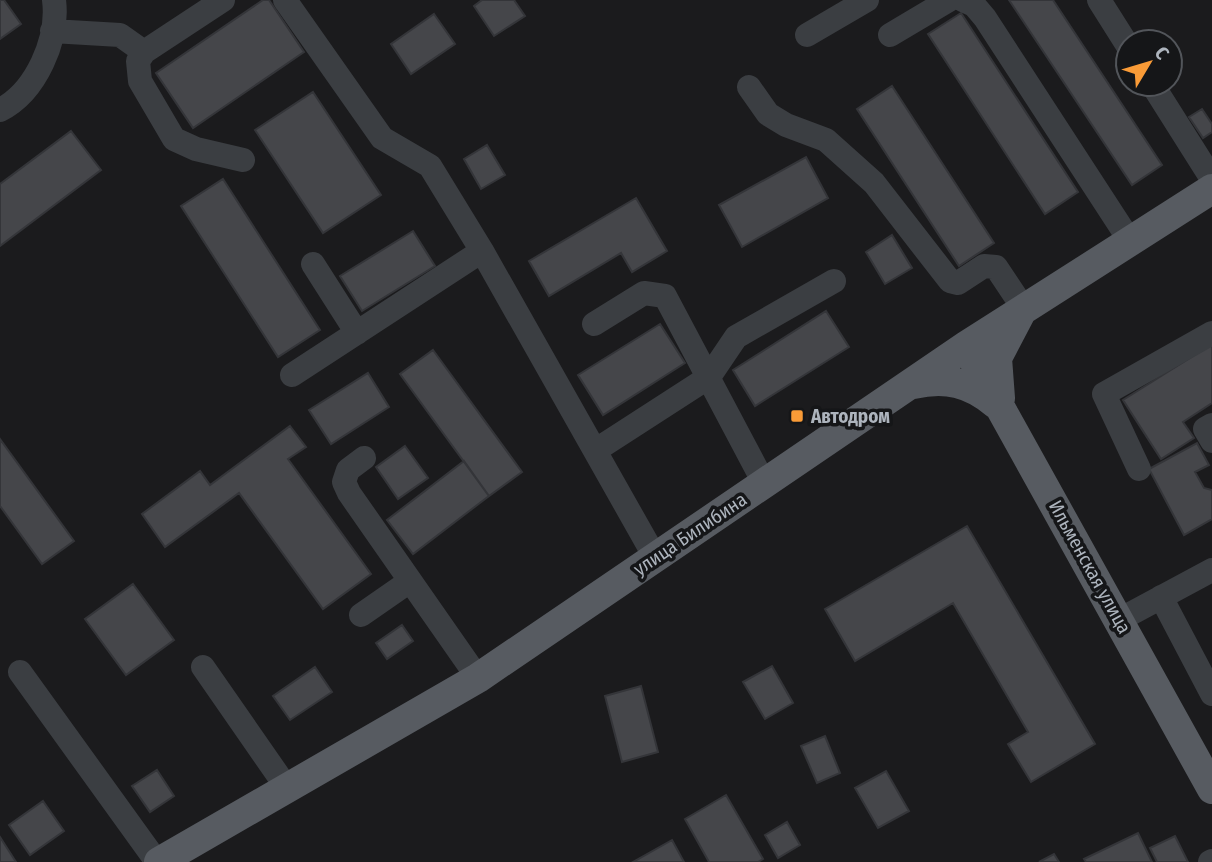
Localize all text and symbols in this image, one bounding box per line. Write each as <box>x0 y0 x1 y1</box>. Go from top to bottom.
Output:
north arrow <box>1114 28 1184 98</box>
text: С <box>1150 42 1174 64</box>
place label: Автодром <box>810 405 890 428</box>
marker: Автодром <box>789 408 805 424</box>
street label: улица Билибина <box>629 488 751 580</box>
street label: Ильменская улица <box>1044 496 1136 638</box>

